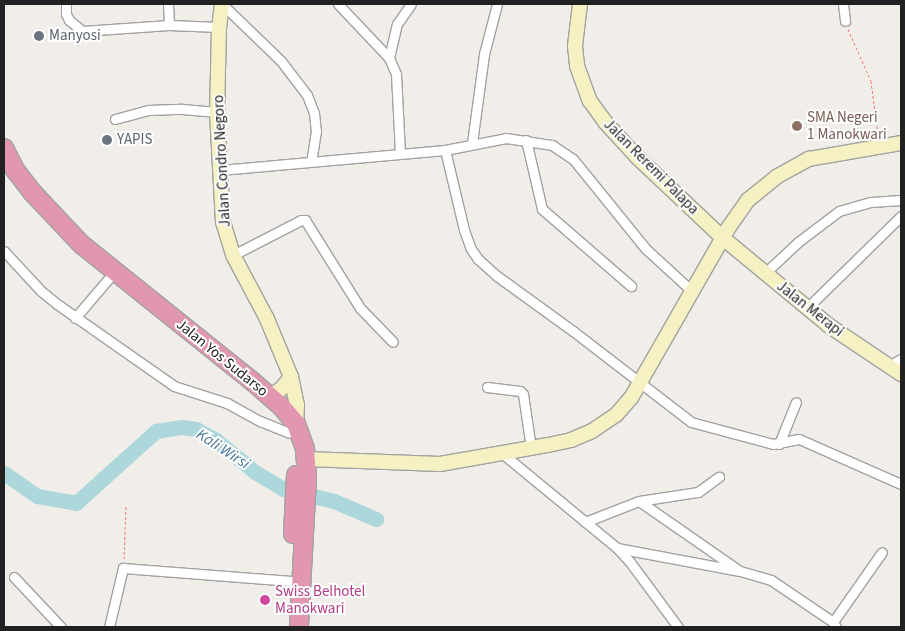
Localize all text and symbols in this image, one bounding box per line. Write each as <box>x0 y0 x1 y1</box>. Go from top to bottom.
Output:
place label: Manyosi <box>49 27 101 45</box>
marker: Manyosi <box>33 30 45 42</box>
street label: Jalan Condro Negoro <box>210 94 234 228</box>
place label: SMA Negeri 1 Manokwari <box>807 108 887 143</box>
street label: Jalan Reremi Palapa <box>600 116 702 218</box>
marker: SMA Negeri 1 Manokwari <box>791 120 803 132</box>
place label: YAPIS <box>117 131 153 149</box>
marker: YAPIS <box>101 134 113 146</box>
street label: Jalan Merapi <box>773 277 847 341</box>
street label: Jalan Yos Sudarso <box>172 315 272 401</box>
water label: Kali Wirsi <box>193 425 253 473</box>
place label: Swiss Belhotel Manokwari <box>275 582 365 617</box>
marker: Swiss Belhotel Manokwari <box>259 594 271 606</box>

